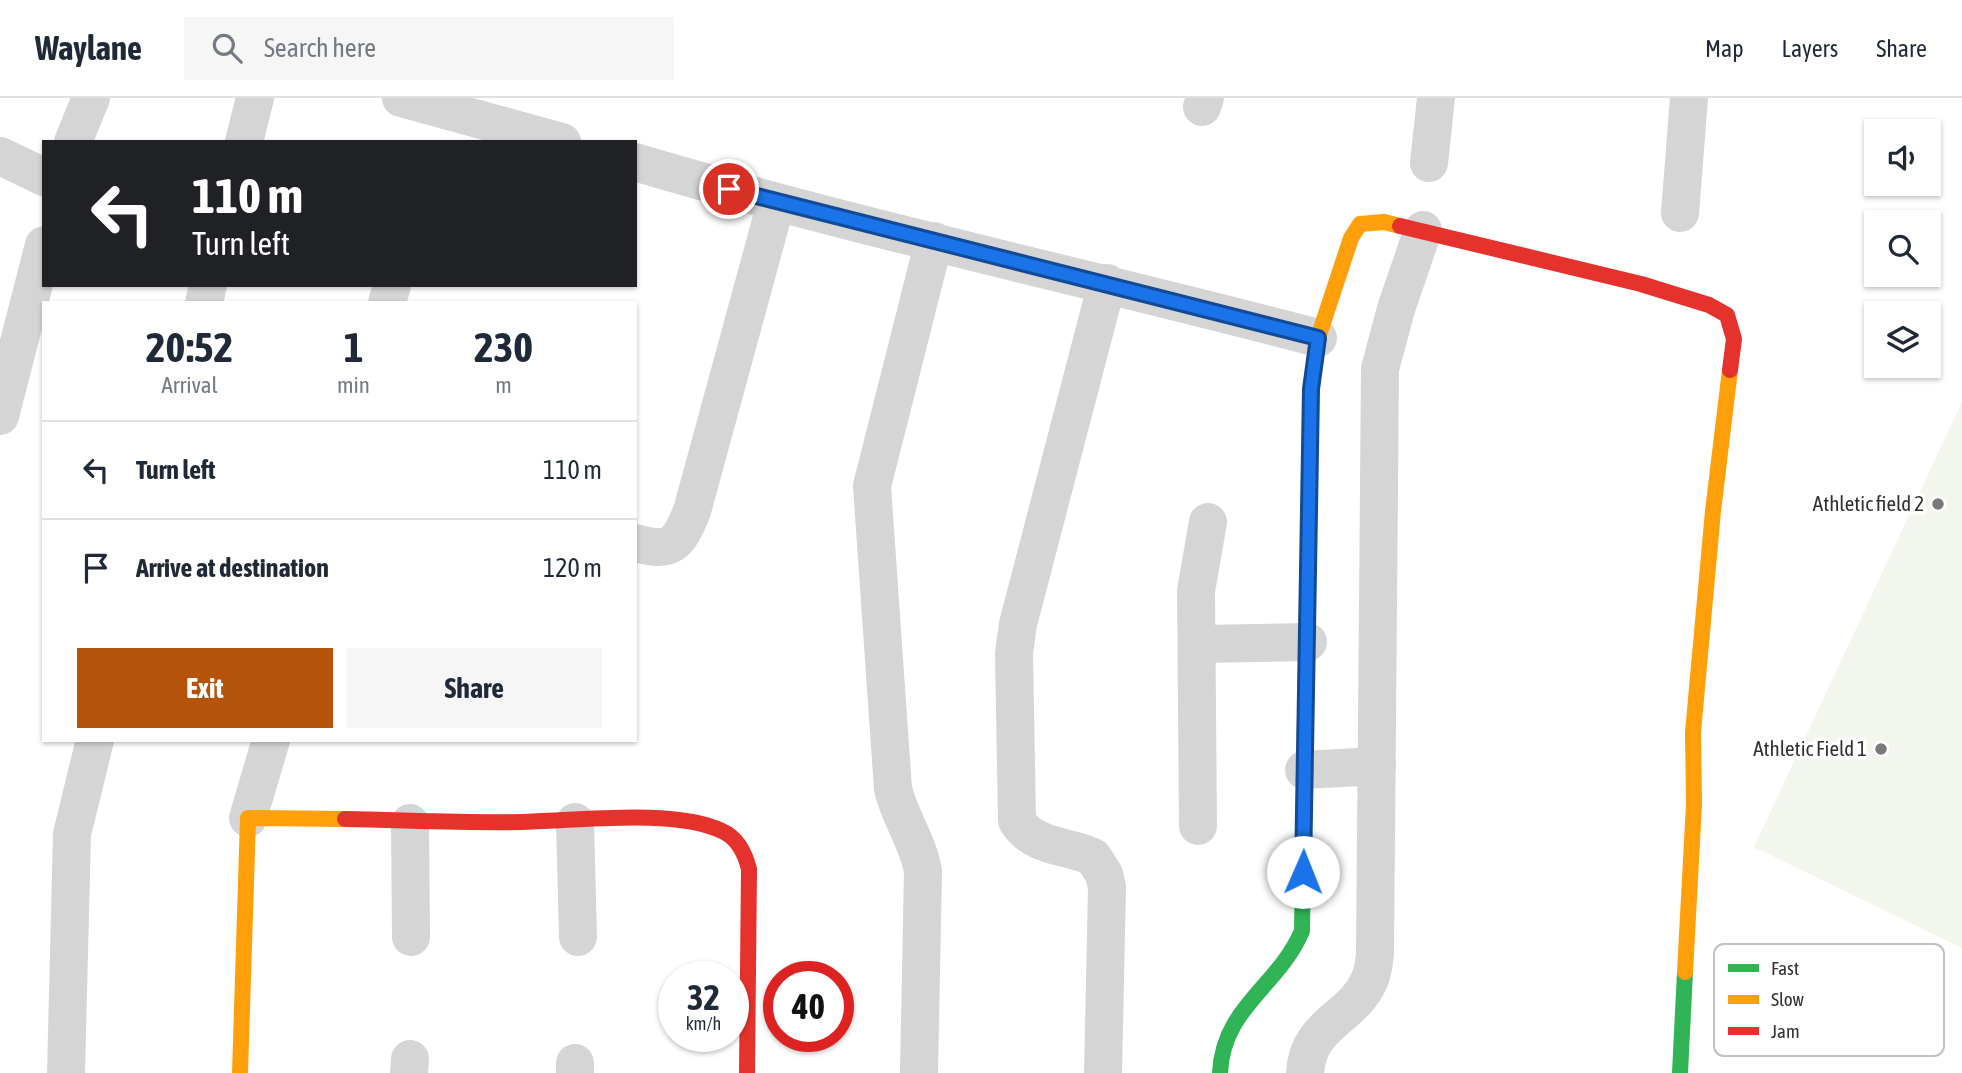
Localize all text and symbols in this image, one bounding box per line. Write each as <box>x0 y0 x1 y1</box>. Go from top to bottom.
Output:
search box <box>184 17 674 80</box>
text: Waylane <box>35 29 142 67</box>
icon: search <box>208 29 246 67</box>
text: Search here <box>264 33 376 63</box>
text: Map <box>1705 35 1744 62</box>
text: Layers <box>1782 35 1838 62</box>
text: Share <box>1876 35 1927 62</box>
map controls <box>1864 119 1941 378</box>
button: sound <box>1864 119 1941 196</box>
pin <box>699 159 759 219</box>
text: 110 m <box>192 167 303 223</box>
icon: left <box>77 168 168 259</box>
icon: arrive <box>710 170 748 208</box>
button: search <box>1864 210 1941 287</box>
text: Turn left <box>192 225 290 262</box>
button: layers <box>1864 301 1941 378</box>
text: 20:52 <box>146 323 233 371</box>
text: 1 <box>344 323 363 371</box>
text: 230 <box>474 323 533 371</box>
text: Arrival <box>161 372 218 398</box>
text: min <box>337 372 370 398</box>
text: m <box>495 372 512 398</box>
icon: left <box>77 451 115 489</box>
text: Turn left <box>136 455 216 485</box>
text: 110 m <box>543 455 602 485</box>
place label: Athletic field 2 <box>1813 491 1924 515</box>
marker: Athletic field 2 <box>1930 496 1946 512</box>
icon: arrive <box>77 549 115 587</box>
text: Arrive at destination <box>136 553 329 583</box>
text: 120 m <box>543 553 602 583</box>
button: Exit <box>77 648 333 728</box>
button: Share <box>347 648 602 728</box>
place label: Athletic Field 1 <box>1753 736 1867 760</box>
marker: Athletic Field 1 <box>1873 741 1889 757</box>
position arrow <box>1266 835 1340 909</box>
legend <box>1714 944 1944 1056</box>
text: Fast <box>1771 957 1799 979</box>
speed limit sign: 40 <box>763 961 854 1052</box>
text: 32 <box>687 977 720 1017</box>
text: Slow <box>1771 988 1805 1010</box>
text: km/h <box>686 1013 721 1034</box>
text: Jam <box>1771 1020 1800 1042</box>

